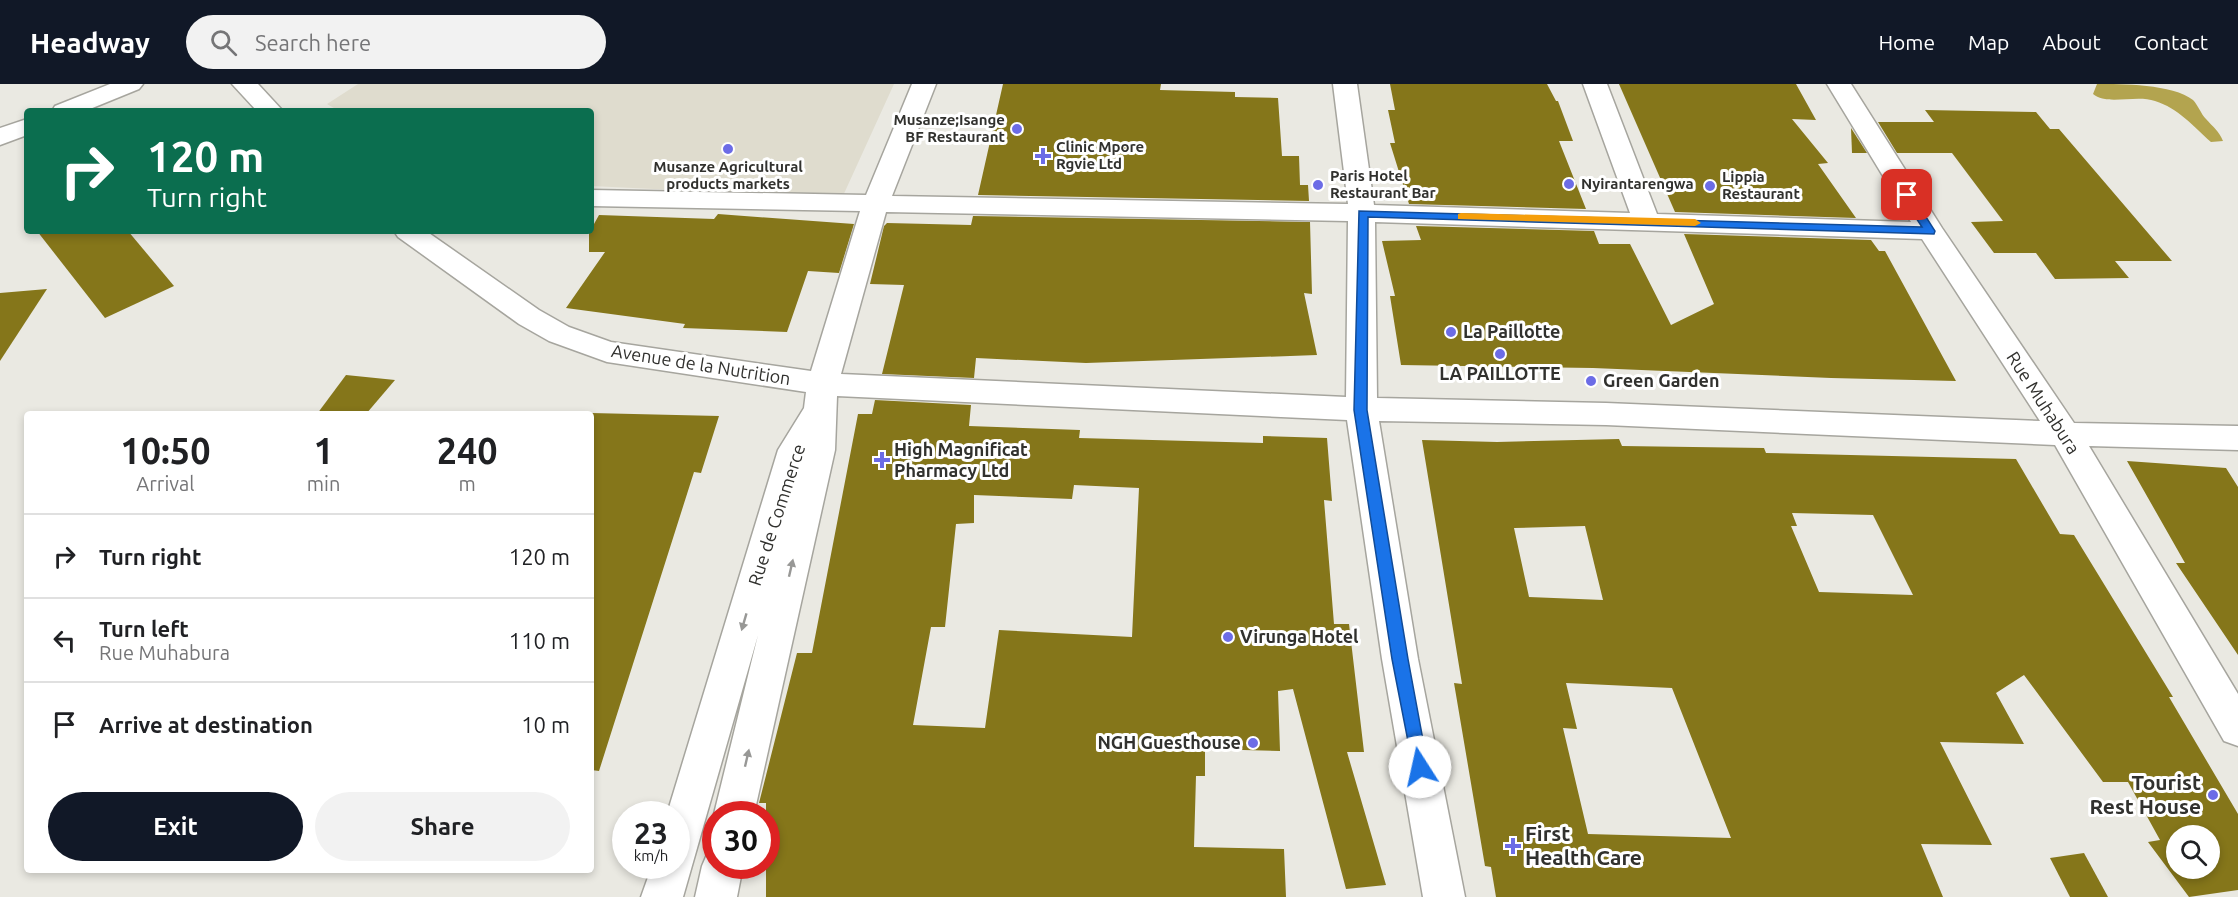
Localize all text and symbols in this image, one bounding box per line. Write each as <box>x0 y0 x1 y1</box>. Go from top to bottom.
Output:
search box <box>186 15 606 69</box>
icon: search <box>207 26 240 59</box>
text: Headway <box>30 27 150 58</box>
text: Search here <box>255 30 371 55</box>
text: Home <box>1878 30 1935 54</box>
text: Map <box>1968 30 2009 54</box>
text: About <box>2042 30 2101 54</box>
text: Contact <box>2134 30 2208 54</box>
place label: Musanze;Isange BF Restaurant <box>893 111 1006 145</box>
marker: Musanze;Isange BF Restaurant <box>1010 122 1024 136</box>
icon: right <box>48 132 126 210</box>
text: 120 m <box>147 133 264 180</box>
place label: Clinic Mpore Rgvie Ltd <box>1056 138 1144 172</box>
marker: Musanze Agricultural products markets <box>721 142 735 156</box>
marker: Clinic Mpore Rgvie Ltd <box>1034 147 1052 165</box>
place label: Musanze Agricultural products markets <box>653 158 803 192</box>
place label: Paris Hotel Restaurant Bar <box>1330 167 1436 201</box>
place label: Lippia Restaurant <box>1722 168 1800 202</box>
pin <box>1881 169 1932 220</box>
place label: Nyirantarengwa <box>1581 175 1694 192</box>
marker: Nyirantarengwa <box>1562 177 1576 191</box>
marker: Paris Hotel Restaurant Bar <box>1311 178 1325 192</box>
icon: arrive <box>1890 178 1923 211</box>
marker: Lippia Restaurant <box>1703 179 1717 193</box>
text: Turn right <box>147 182 267 212</box>
place label: La Paillotte <box>1463 321 1560 341</box>
marker: La Paillotte <box>1444 325 1458 339</box>
street label: Avenue de la Nutrition <box>610 340 792 388</box>
marker: LA PAILLOTTE <box>1493 347 1507 361</box>
street label: Rue Muhabura <box>2003 348 2084 457</box>
place label: LA PAILLOTTE <box>1439 363 1561 383</box>
place label: Green Garden <box>1603 370 1719 390</box>
marker: Green Garden <box>1584 374 1598 388</box>
text: 10:50 <box>120 430 210 471</box>
text: 1 <box>313 430 334 471</box>
text: 240 <box>437 430 498 471</box>
place label: High Magnificat Pharmacy Ltd <box>894 439 1028 480</box>
street label: Rue de Commerce <box>744 441 808 588</box>
marker: High Magnificat Pharmacy Ltd <box>875 453 889 467</box>
text: Arrival <box>136 472 195 495</box>
text: min <box>307 472 340 495</box>
text: m <box>459 472 476 495</box>
icon: right <box>48 540 81 573</box>
text: Turn right <box>99 544 201 569</box>
text: 120 m <box>509 544 570 569</box>
one-way arrow <box>787 558 797 577</box>
one-way arrow <box>739 613 748 631</box>
text: Turn left <box>99 616 189 641</box>
icon: left <box>48 624 81 657</box>
place label: Virunga Hotel <box>1240 626 1359 646</box>
text: 110 m <box>509 628 570 653</box>
marker: Virunga Hotel <box>1221 630 1235 644</box>
text: Rue Muhabura <box>99 641 230 664</box>
icon: arrive <box>48 708 81 741</box>
text: Arrive at destination <box>99 712 313 737</box>
text: 10 m <box>521 712 570 737</box>
place label: NGH Guesthouse <box>1097 732 1241 752</box>
position arrow <box>1388 735 1452 799</box>
marker: NGH Guesthouse <box>1246 736 1260 750</box>
one-way arrow <box>743 748 753 767</box>
place label: Tourist Rest House <box>2089 770 2201 818</box>
marker: Tourist Rest House <box>2206 788 2220 802</box>
button: Exit <box>48 792 303 861</box>
button: Share <box>315 792 570 861</box>
speed limit sign: 30 <box>702 801 780 879</box>
text: 23 <box>634 816 668 850</box>
place label: First Health Care <box>1525 821 1642 869</box>
map controls <box>2166 825 2220 879</box>
button: search <box>2166 825 2220 879</box>
marker: First Health Care <box>1506 839 1520 853</box>
text: km/h <box>634 847 668 864</box>

